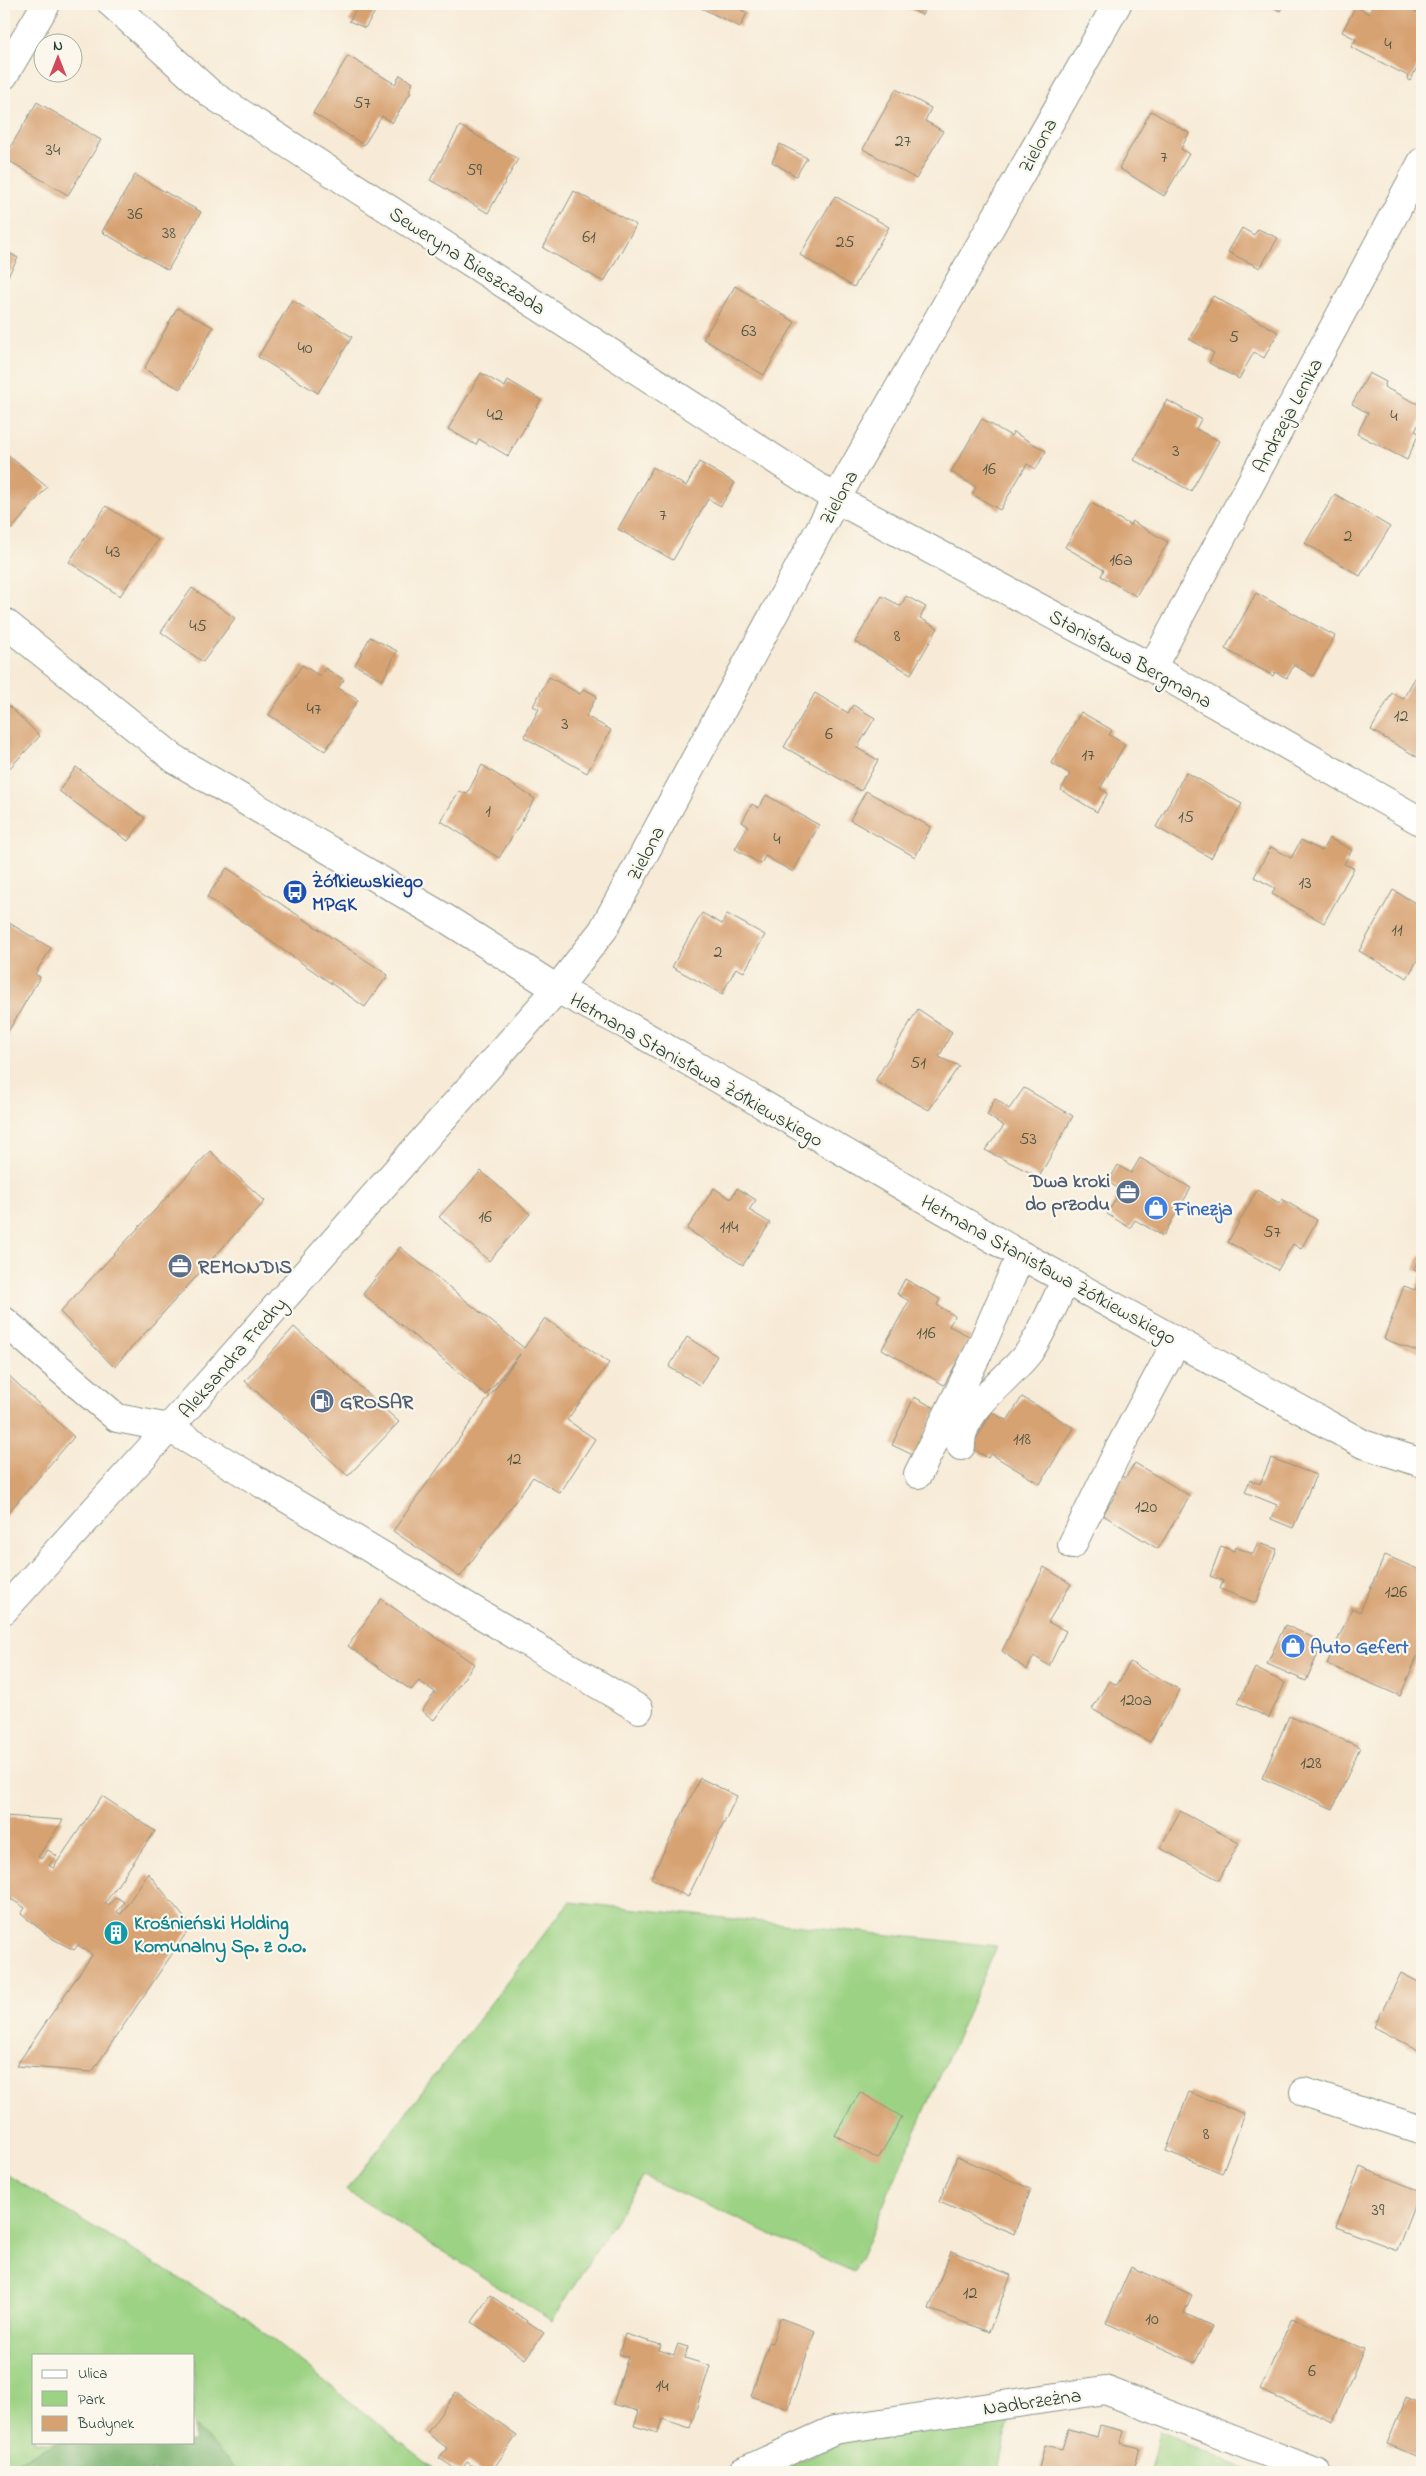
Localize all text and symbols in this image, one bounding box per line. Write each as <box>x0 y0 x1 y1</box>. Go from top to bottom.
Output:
north arrow <box>32 32 82 82</box>
house number: 4 <box>1384 32 1392 58</box>
text: N <box>53 36 63 57</box>
house number: 57 <box>353 91 371 117</box>
street label: Zielona <box>1012 114 1066 179</box>
house number: 27 <box>895 129 912 155</box>
house number: 34 <box>46 138 61 164</box>
house number: 7 <box>1160 145 1168 171</box>
house number: 59 <box>466 158 482 184</box>
street label: Seweryna Bieszczada <box>383 200 551 324</box>
house number: 36 <box>127 202 143 228</box>
house number: 38 <box>162 221 176 247</box>
house number: 61 <box>582 225 596 251</box>
house number: 25 <box>835 230 855 256</box>
house number: 63 <box>741 319 757 345</box>
house number: 5 <box>1229 325 1239 351</box>
house number: 40 <box>297 336 313 362</box>
street label: Andrzeja Lenika <box>1247 354 1332 479</box>
house number: 42 <box>487 403 503 429</box>
house number: 4 <box>1390 404 1398 430</box>
house number: 3 <box>1172 439 1180 465</box>
house number: 16 <box>982 457 996 483</box>
street label: Zielona <box>813 466 867 531</box>
house number: 7 <box>659 503 667 529</box>
house number: 2 <box>1344 524 1353 550</box>
house number: 43 <box>106 540 120 566</box>
house number: 16a <box>1109 548 1133 574</box>
street label: Stanisława Bergmana <box>1042 603 1217 718</box>
house number: 45 <box>189 614 207 640</box>
house number: 8 <box>894 624 901 650</box>
house number: 47 <box>307 697 322 723</box>
house number: 12 <box>1394 704 1408 730</box>
house number: 3 <box>561 712 569 738</box>
house number: 6 <box>825 722 833 748</box>
house number: 17 <box>1081 743 1095 769</box>
house number: 1 <box>485 799 491 825</box>
house number: 15 <box>1178 805 1194 831</box>
street label: Zielona <box>621 822 674 887</box>
house number: 4 <box>773 827 781 853</box>
place label: Żółkiewskiego MPGK <box>312 868 423 920</box>
house number: 13 <box>1298 871 1312 897</box>
bus stop icon: Żółkiewskiego MPGK <box>282 879 308 905</box>
house number: 11 <box>1391 918 1403 944</box>
house number: 2 <box>714 940 723 966</box>
street label: Hetmana Stanisława Żółkiewskiego <box>563 986 828 1157</box>
house number: 51 <box>910 1051 926 1077</box>
house number: 53 <box>1019 1127 1037 1153</box>
place label: Dwa kroki do przodu <box>1025 1168 1110 1220</box>
office icon: Dwa kroki do przodu <box>1115 1179 1141 1205</box>
street label: Hetmana Stanisława Żółkiewskiego <box>914 1189 1181 1355</box>
shop icon: Finezja <box>1143 1195 1169 1221</box>
place label: Finezja <box>1173 1196 1233 1225</box>
house number: 16 <box>478 1205 492 1231</box>
house number: 114 <box>720 1215 739 1241</box>
house number: 57 <box>1263 1220 1281 1246</box>
office icon: REMONDIS <box>167 1253 193 1279</box>
place label: REMONDIS <box>198 1254 292 1283</box>
street label: Aleksandra Fredry <box>173 1292 295 1426</box>
house number: 116 <box>916 1321 936 1347</box>
fuel station icon: GROSAR <box>309 1388 335 1414</box>
place label: GROSAR <box>340 1389 414 1418</box>
house number: 118 <box>1013 1427 1031 1453</box>
house number: 12 <box>507 1447 521 1473</box>
house number: 120 <box>1135 1495 1157 1521</box>
house number: 126 <box>1385 1580 1407 1606</box>
shop icon: Auto Gefert <box>1280 1633 1306 1659</box>
place label: Auto Gefert <box>1310 1634 1409 1663</box>
house number: 120a <box>1120 1688 1152 1714</box>
house number: 128 <box>1300 1751 1322 1777</box>
place label: Krośnieński Holding Komunalny Sp. z o.o. <box>134 1910 306 1963</box>
building icon: Krośnieński Holding Komunalny Sp. z o.o. <box>103 1920 129 1946</box>
house number: 8 <box>1203 2122 1210 2148</box>
house number: 39 <box>1372 2198 1385 2224</box>
house number: 12 <box>963 2281 977 2307</box>
house number: 10 <box>1145 2307 1159 2333</box>
legend <box>32 2354 195 2444</box>
house number: 6 <box>1308 2359 1316 2385</box>
text: Ulica <box>78 2363 107 2385</box>
house number: 14 <box>655 2374 669 2400</box>
street label: Nadbrzeżna <box>981 2382 1083 2425</box>
text: Park <box>78 2389 106 2411</box>
text: Budynek <box>77 2413 135 2436</box>

